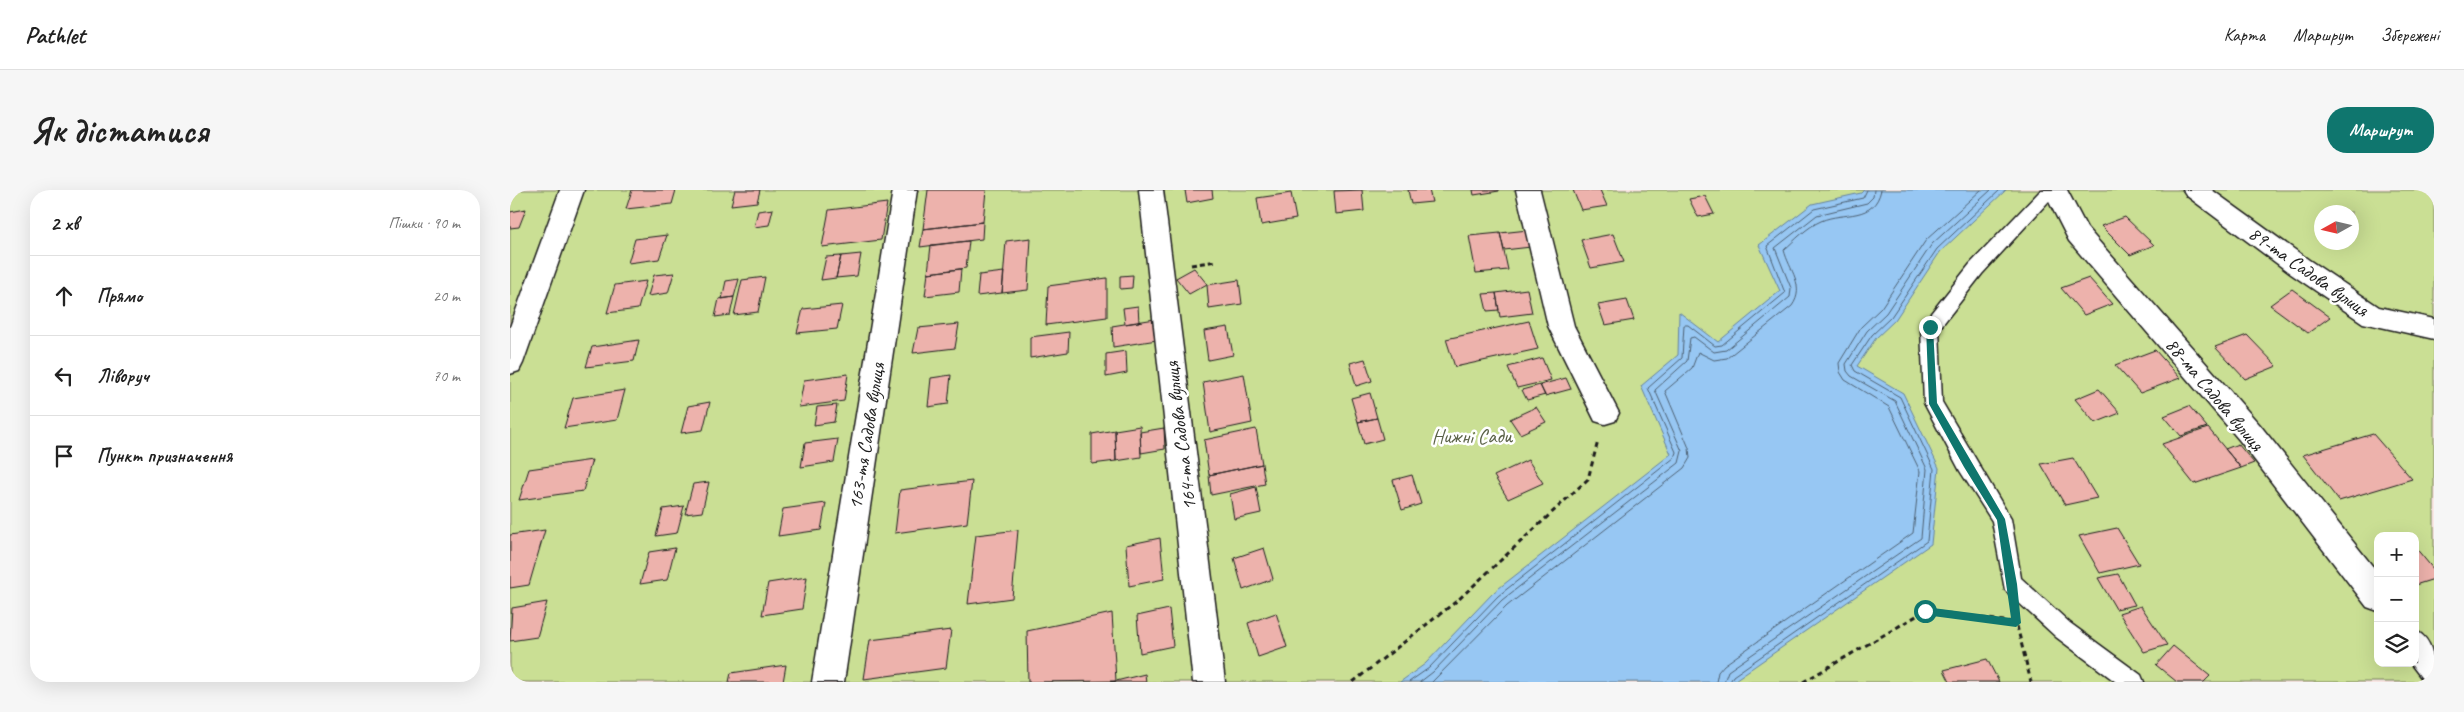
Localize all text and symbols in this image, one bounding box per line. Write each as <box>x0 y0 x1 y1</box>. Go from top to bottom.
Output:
text: Pathlet <box>25 20 85 50</box>
text: Карта <box>2224 24 2265 46</box>
text: Маршрут <box>2293 24 2352 46</box>
text: Збережені <box>2380 24 2439 46</box>
button: Маршрут <box>2327 107 2434 153</box>
text: Як дістатися <box>30 108 208 153</box>
north arrow <box>2314 205 2359 250</box>
text: 2 хв <box>50 210 79 236</box>
text: Пішки · 90 m <box>388 213 460 233</box>
street label: 89-та Садова вулиця <box>2244 221 2374 322</box>
icon: ahead <box>50 282 78 310</box>
text: Прямо <box>97 284 142 308</box>
text: 20 m <box>433 286 460 306</box>
route end <box>1919 316 1942 339</box>
street label: 88-ма Садова вулиця <box>2160 332 2270 457</box>
street label: 164-та Садова вулиця <box>1159 359 1202 512</box>
street label: 163-тя Садова вулиця <box>843 360 891 511</box>
icon: left <box>50 362 78 390</box>
text: Ліворуч <box>97 364 149 388</box>
text: 70 m <box>433 366 460 386</box>
park label: Нижні Сади <box>1432 424 1513 449</box>
icon: arrive <box>50 442 78 470</box>
text: Пункт призначення <box>97 444 232 468</box>
map controls <box>2374 532 2419 667</box>
button: + <box>2374 532 2419 577</box>
button: − <box>2374 577 2419 622</box>
route start <box>1914 600 1937 623</box>
button: layers <box>2374 622 2419 667</box>

